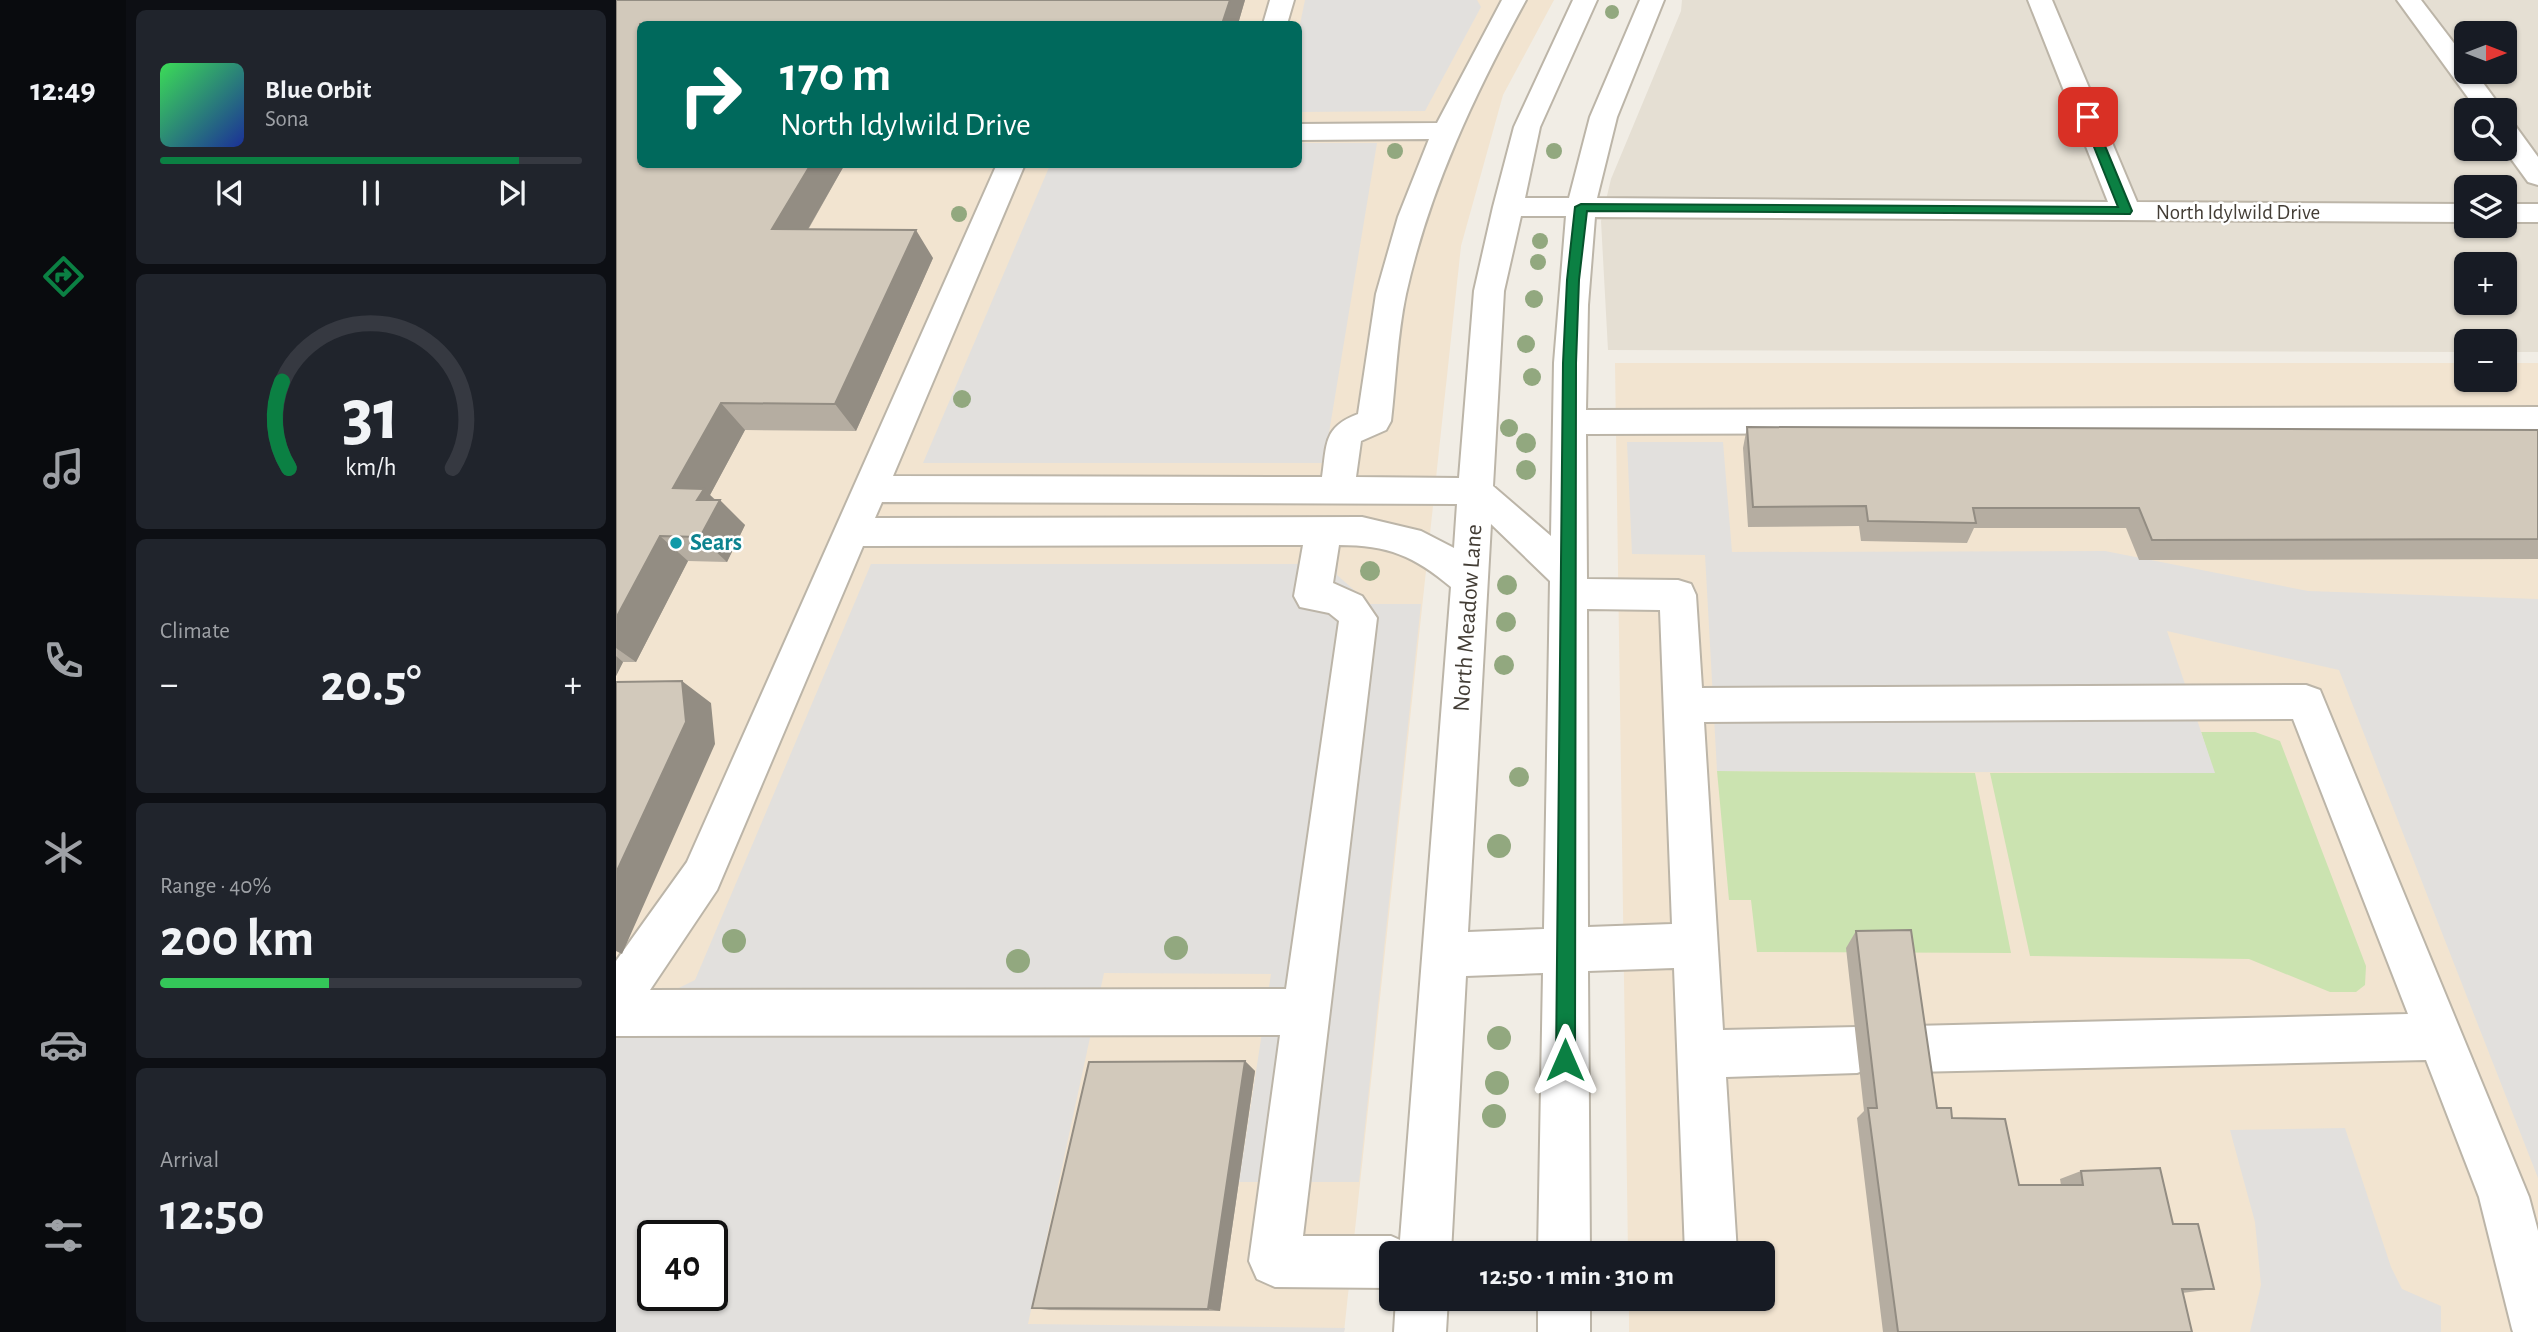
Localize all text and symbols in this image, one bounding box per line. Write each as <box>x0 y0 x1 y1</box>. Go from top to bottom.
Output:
north arrow <box>2454 21 2516 84</box>
map controls <box>2454 21 2517 392</box>
icon: right <box>665 49 756 140</box>
text: 170 m <box>780 51 891 100</box>
text: 12:49 <box>30 74 96 106</box>
text: Blue Orbit <box>265 77 371 103</box>
pin <box>2058 87 2118 147</box>
icon: arrive <box>2069 98 2107 136</box>
button: search <box>2454 98 2517 161</box>
text: Sona <box>265 108 309 131</box>
text: North Idylwild Drive <box>780 109 1031 141</box>
icon: previous <box>211 174 249 212</box>
icon: pause <box>352 174 390 212</box>
icon: next <box>493 174 531 212</box>
button: layers <box>2454 175 2517 238</box>
street label: North Idylwild Drive <box>2156 202 2320 223</box>
icon: directions <box>39 252 88 301</box>
button: + <box>2454 252 2517 315</box>
button: − <box>2454 329 2517 392</box>
text: 31 <box>342 380 400 453</box>
icon: music <box>39 444 88 493</box>
text: km/h <box>345 454 397 479</box>
street label: North Meadow Lane <box>1449 523 1487 713</box>
place label: Sears <box>690 531 742 555</box>
marker: Sears <box>668 535 684 551</box>
text: Climate <box>160 620 230 643</box>
icon: phone <box>39 636 88 685</box>
text: 20.5° <box>320 658 422 710</box>
text: − <box>160 666 178 704</box>
text: + <box>564 666 582 704</box>
icon: climate <box>39 828 88 877</box>
text: Range · 40% <box>160 875 271 898</box>
text: 200 km <box>160 913 314 965</box>
icon: car <box>39 1020 88 1069</box>
position arrow <box>1528 1023 1602 1097</box>
text: Arrival <box>160 1149 219 1172</box>
text: 12:50 <box>160 1187 265 1239</box>
icon: filters <box>39 1211 88 1260</box>
speed limit sign: 40 <box>637 1220 728 1311</box>
text: 12:50 · 1 min · 310 m <box>1480 1263 1674 1289</box>

